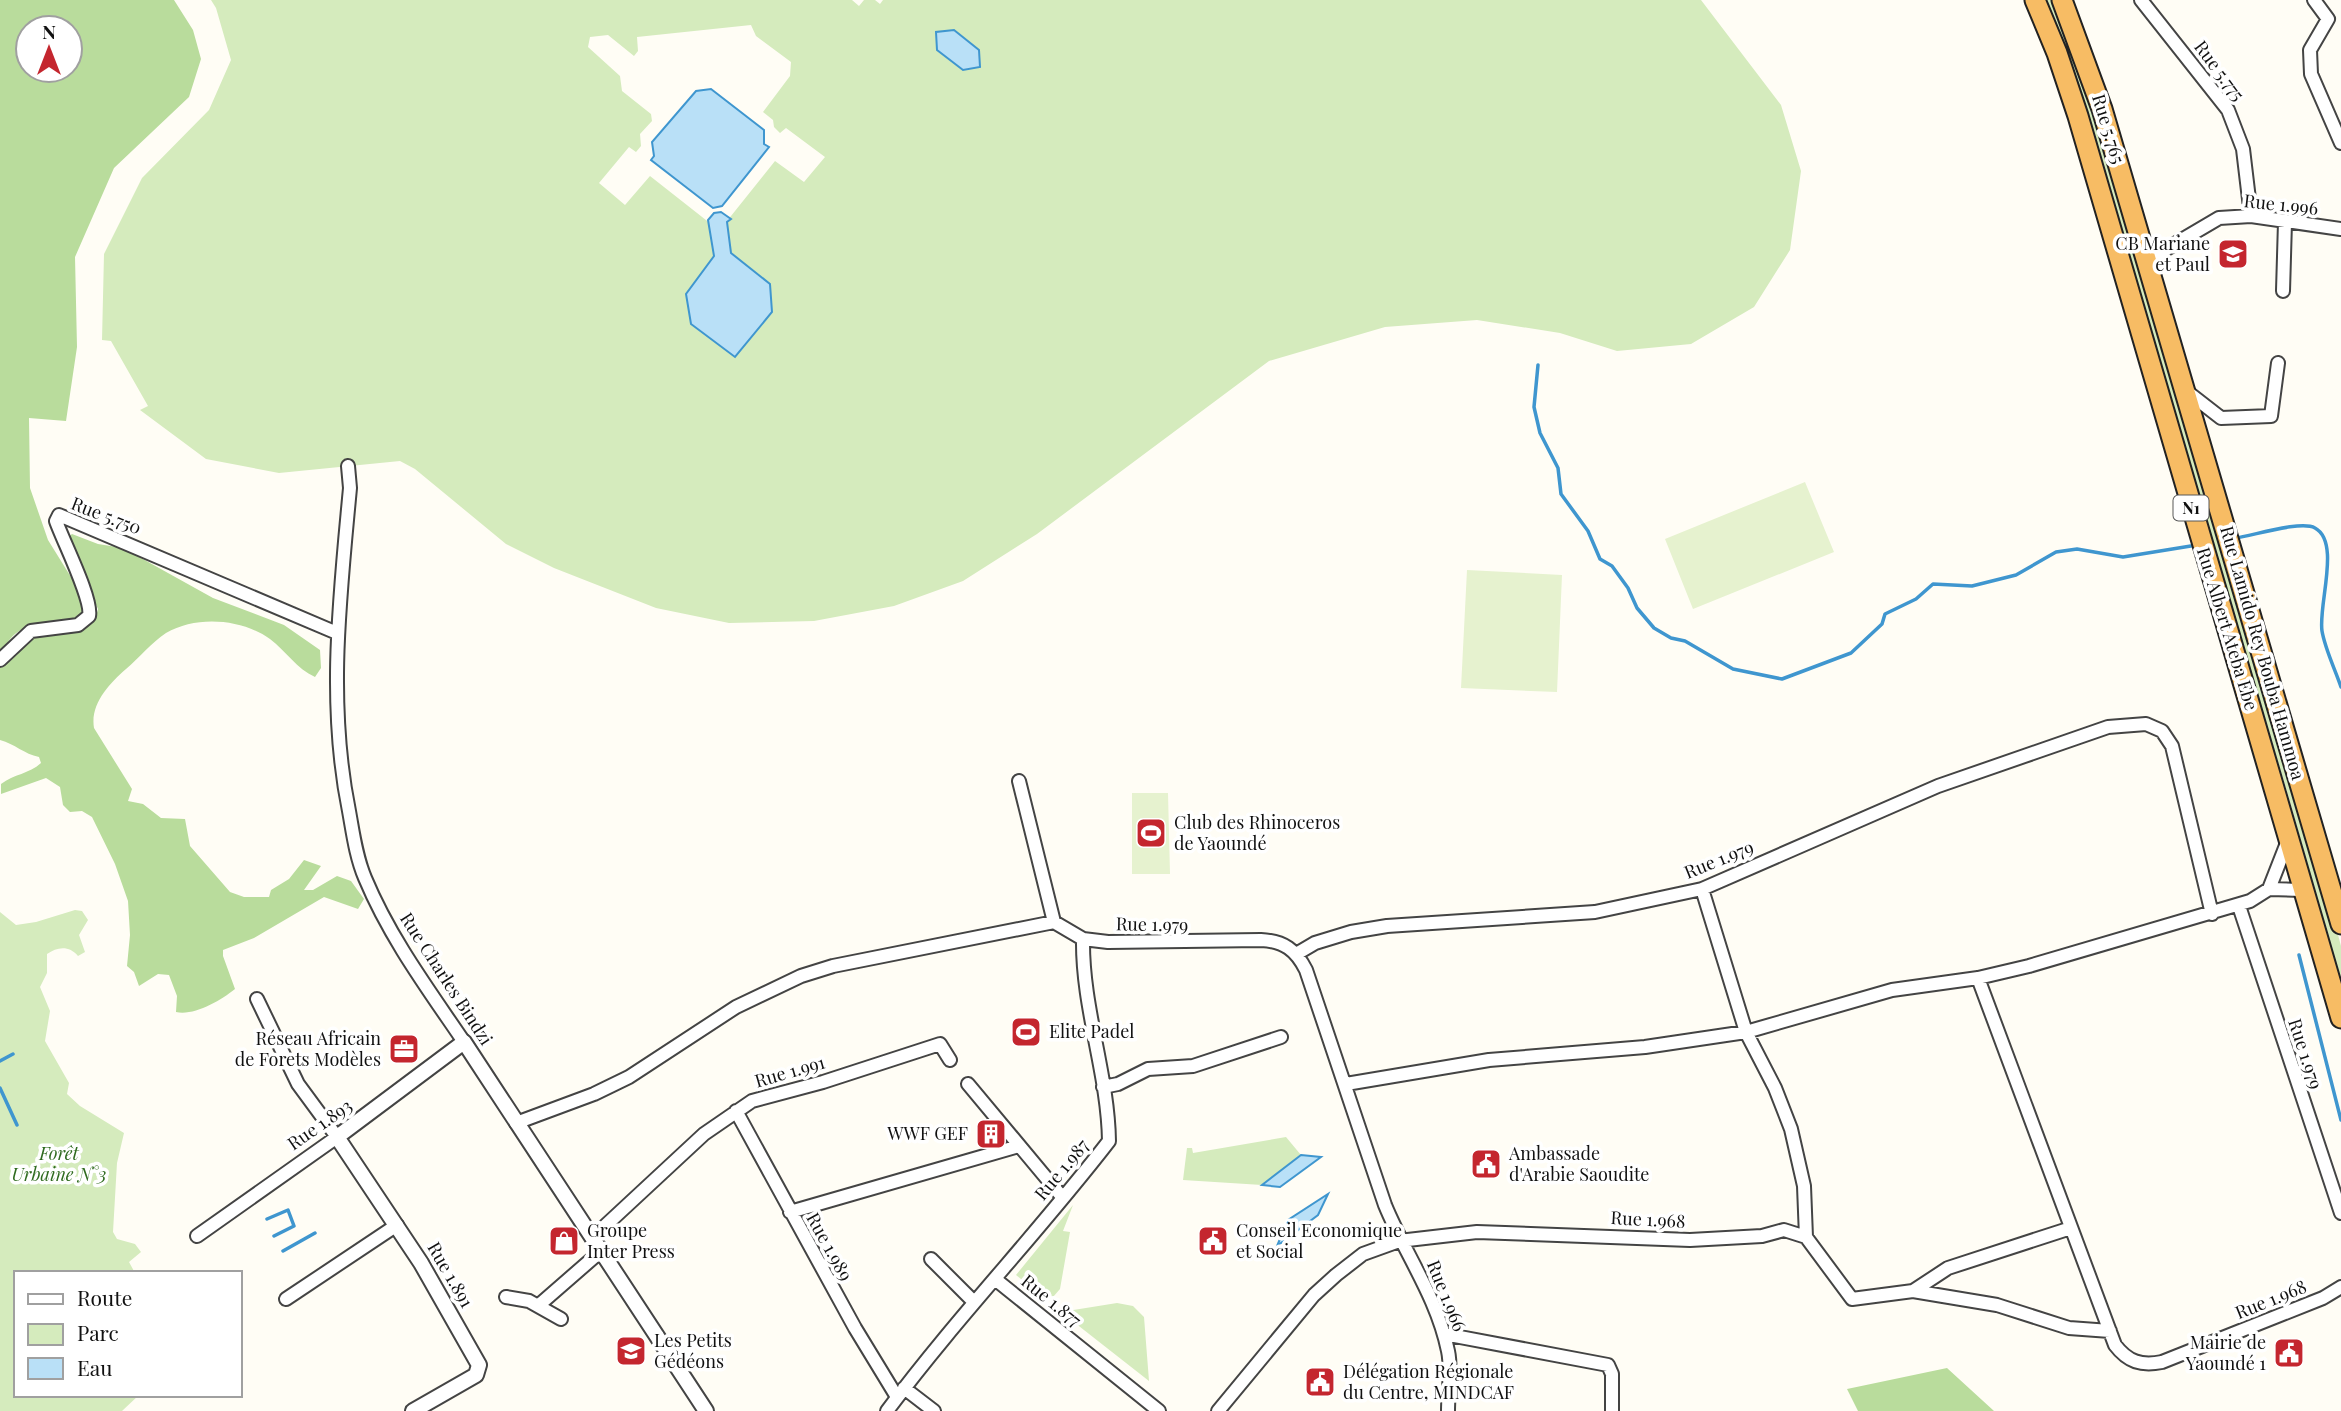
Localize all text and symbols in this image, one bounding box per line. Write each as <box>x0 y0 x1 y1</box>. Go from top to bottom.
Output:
north arrow <box>14 14 84 84</box>
text: N <box>42 18 56 44</box>
street label: Rue 5.775 <box>2189 35 2250 105</box>
street label: Rue 5.765 <box>2087 91 2131 167</box>
street label: Rue 1.996 <box>2243 188 2319 220</box>
place label: CB Mariane et Paul <box>2115 231 2210 276</box>
school or university icon: CB Mariane et Paul <box>2216 237 2250 271</box>
street label: Rue 5.750 <box>68 491 145 539</box>
road number: N1 <box>2174 495 2208 520</box>
street label: Rue Lamido Rey Bouba Hammoa <box>2215 523 2311 783</box>
street label: Rue Albert Ateba Ebe <box>2192 544 2264 713</box>
place label: Club des Rhinoceros de Yaoundé <box>1174 810 1340 855</box>
sports icon: Club des Rhinoceros de Yaoundé <box>1134 816 1168 850</box>
street label: Rue 1.979 <box>1680 834 1757 884</box>
street label: Rue Charles Bindzi <box>395 908 499 1049</box>
street label: Rue 1.979 <box>1116 911 1188 937</box>
sports icon: Elite Padel <box>1009 1015 1043 1049</box>
street label: Rue 1.979 <box>2283 1015 2329 1092</box>
place label: Elite Padel <box>1049 1019 1134 1043</box>
place label: Réseau Africain de Forets Modèles <box>235 1026 381 1071</box>
office icon: Réseau Africain de Forets Modèles <box>387 1032 421 1066</box>
street label: Rue 1.991 <box>752 1050 828 1092</box>
street label: Rue 1.893 <box>282 1093 356 1155</box>
building icon: WWF GEF <box>974 1117 1008 1151</box>
place label: WWF GEF <box>886 1121 968 1145</box>
street label: Rue 1.987 <box>1029 1133 1094 1205</box>
park label: Forêt Urbaine N°3 <box>12 1141 106 1186</box>
place label: Ambassade d'Arabie Saoudite <box>1508 1141 1649 1186</box>
public building icon: Ambassade d'Arabie Saoudite <box>1469 1147 1503 1181</box>
street label: Rue 1.968 <box>1610 1205 1686 1233</box>
street label: Rue 1.989 <box>801 1208 858 1285</box>
place label: Groupe Inter Press <box>587 1218 675 1263</box>
place label: Conseil Economique et Social <box>1236 1218 1402 1263</box>
shop icon: Groupe Inter Press <box>547 1224 581 1258</box>
public building icon: Conseil Economique et Social <box>1196 1224 1230 1258</box>
street label: Rue 1.891 <box>422 1237 479 1312</box>
street label: Rue 1.966 <box>1422 1257 1472 1335</box>
street label: Rue 1.877 <box>1017 1269 1087 1332</box>
legend <box>14 1271 242 1397</box>
street label: Rue 1.968 <box>2231 1274 2310 1324</box>
text: Route <box>77 1283 132 1311</box>
text: Parc <box>77 1318 119 1346</box>
place label: Les Petits Gédéons <box>654 1328 732 1373</box>
place label: Mairie de Yaoundé 1 <box>2185 1330 2266 1375</box>
school or university icon: Les Petits Gédéons <box>614 1334 648 1368</box>
public building icon: Mairie de Yaoundé 1 <box>2272 1336 2306 1370</box>
text: Eau <box>77 1353 112 1381</box>
place label: Délégation Régionale du Centre, MINDCAF <box>1343 1359 1514 1404</box>
public building icon: Délégation Régionale du Centre, MINDCAF <box>1303 1365 1337 1399</box>

